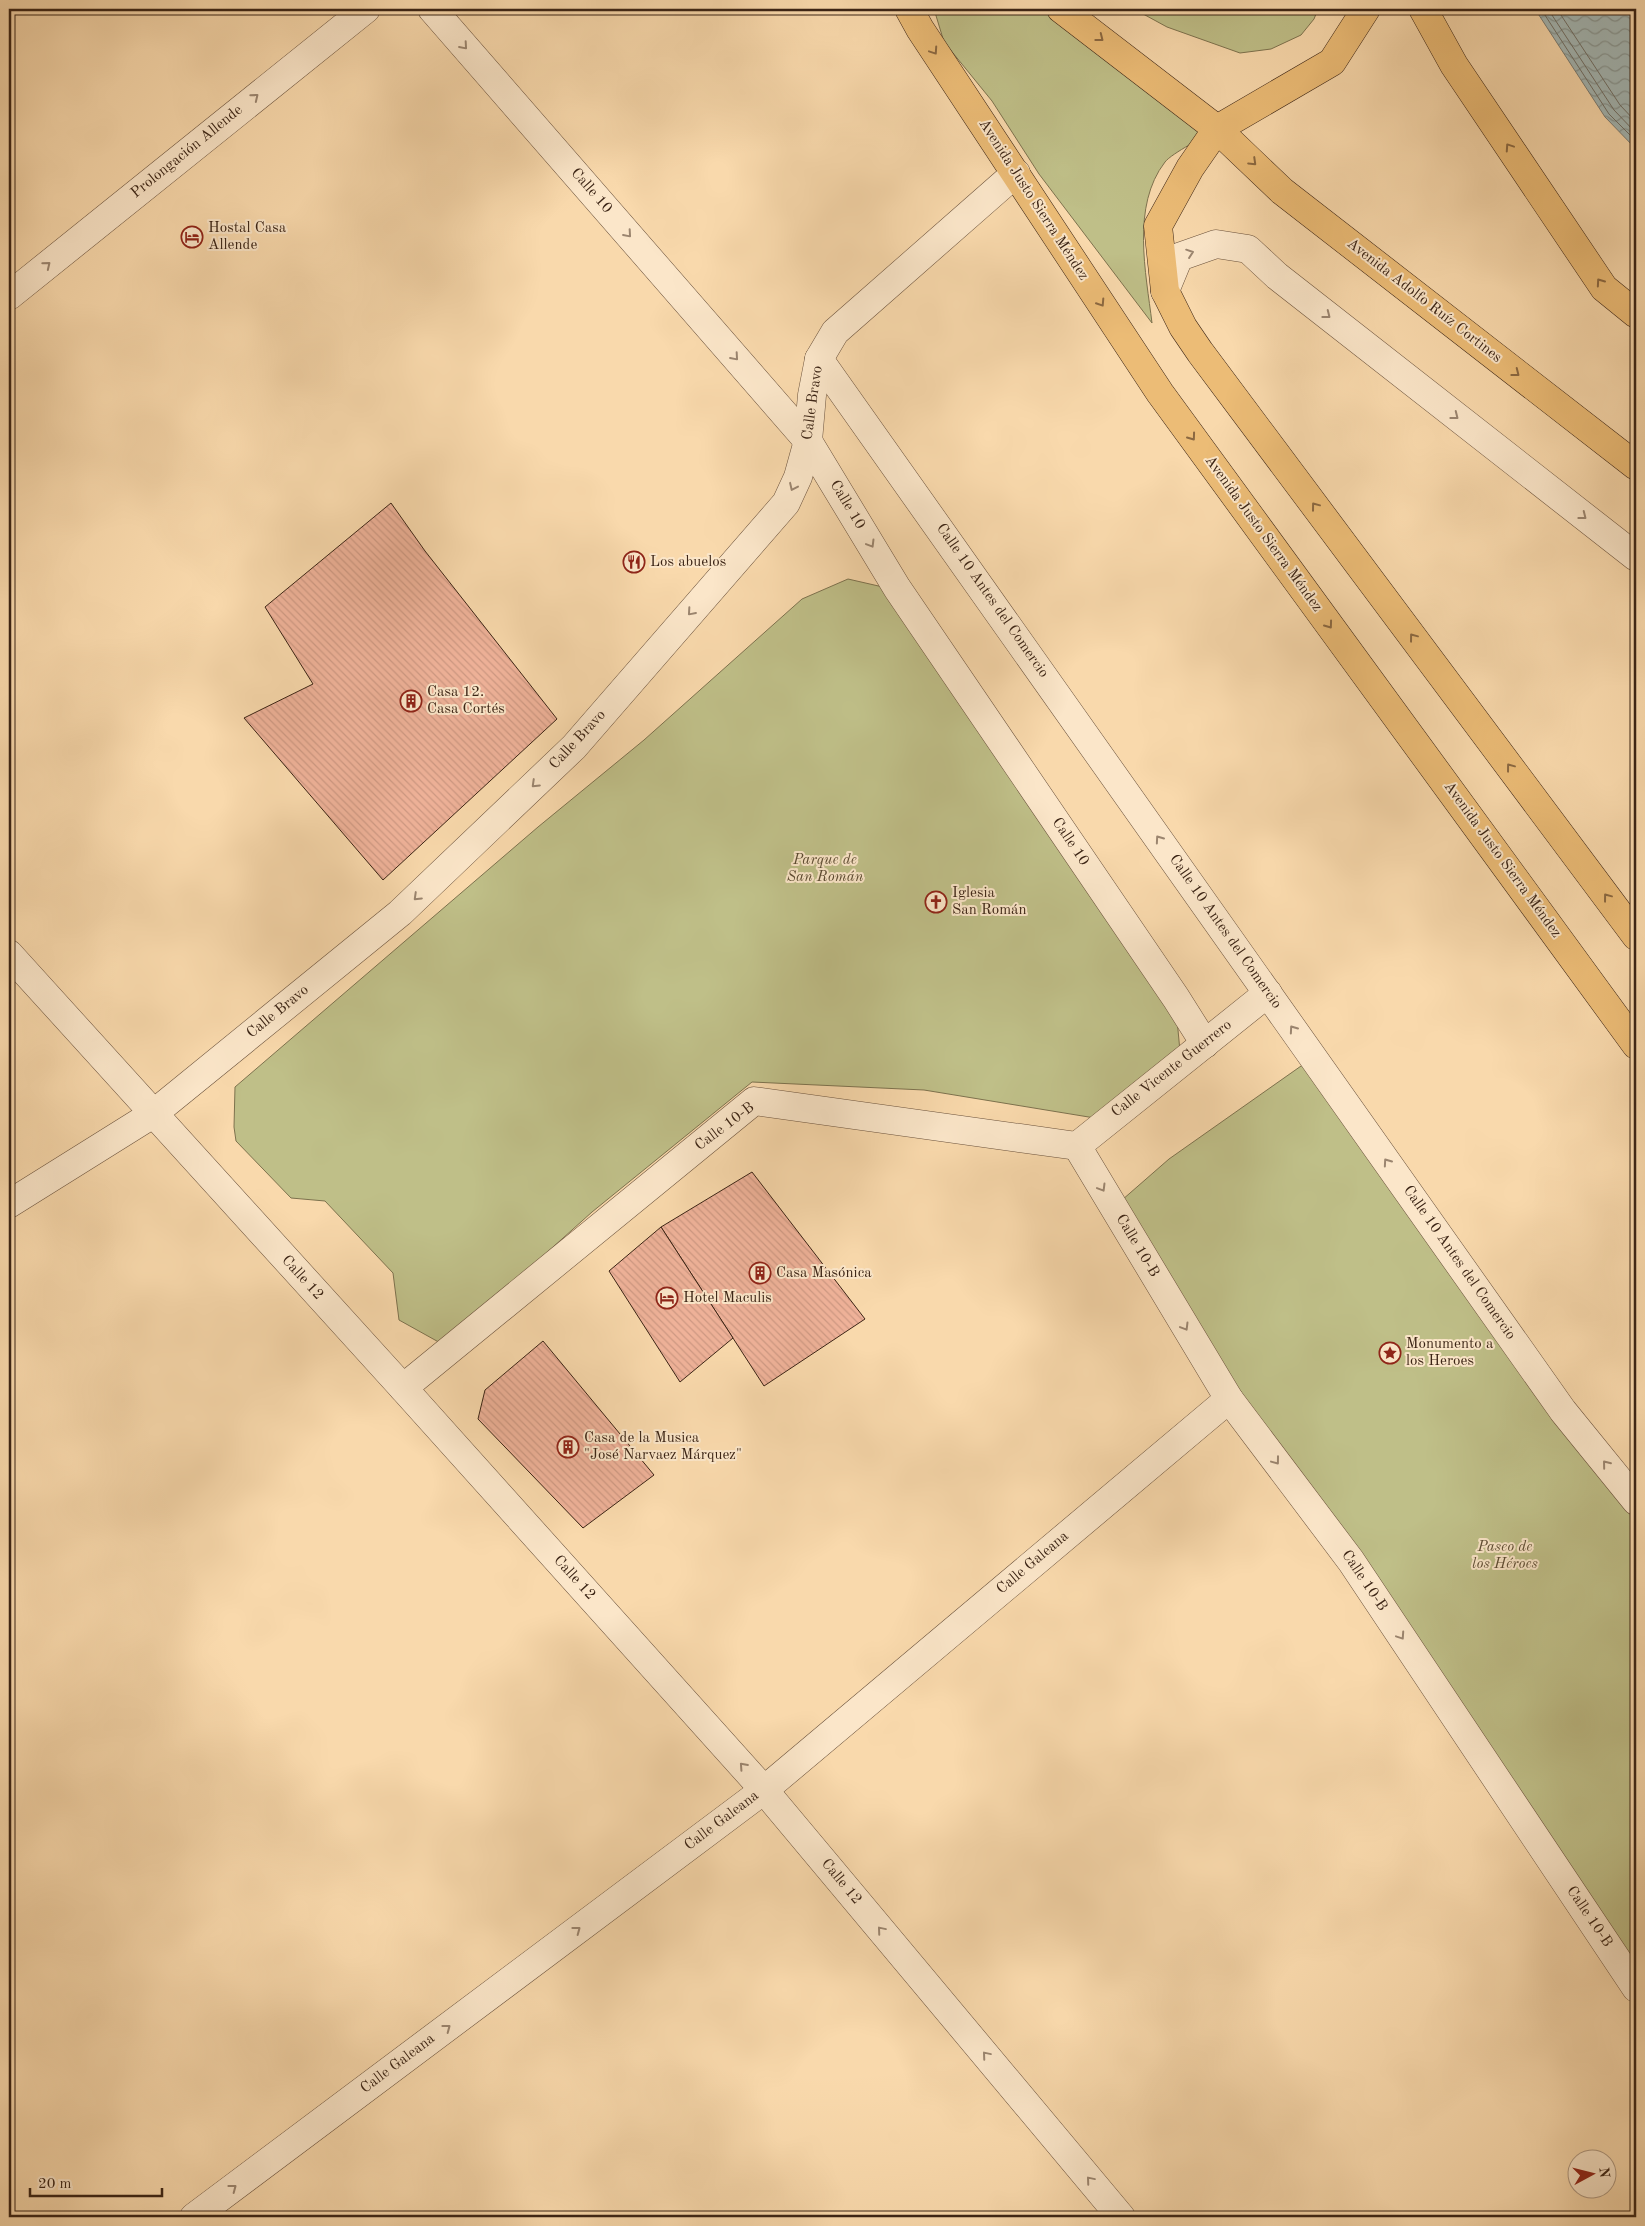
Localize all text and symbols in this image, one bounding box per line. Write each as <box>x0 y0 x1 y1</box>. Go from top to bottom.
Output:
one-way arrow <box>1094 33 1103 41</box>
one-way arrow <box>458 40 467 49</box>
one-way arrow <box>928 45 937 54</box>
one-way arrow <box>249 95 258 103</box>
street label: Prolongación Allende <box>128 103 246 201</box>
street label: Avenida Justo Sierra Méndez <box>975 117 1091 283</box>
one-way arrow <box>1506 143 1515 153</box>
one-way arrow <box>1247 156 1256 165</box>
street label: Calle 10 <box>568 166 614 216</box>
place label: Hostal Casa Allende <box>208 221 287 253</box>
hotel icon: Hostal Casa Allende <box>180 225 204 249</box>
one-way arrow <box>623 228 631 237</box>
street label: Avenida Adolfo Ruíz Cortines <box>1344 236 1504 366</box>
one-way arrow <box>1186 249 1194 259</box>
one-way arrow <box>41 263 50 271</box>
one-way arrow <box>1597 278 1606 287</box>
one-way arrow <box>1095 297 1104 307</box>
one-way arrow <box>1321 310 1330 318</box>
one-way arrow <box>729 351 738 360</box>
street label: Calle Bravo <box>800 365 826 441</box>
one-way arrow <box>1511 367 1520 376</box>
one-way arrow <box>1449 410 1458 418</box>
one-way arrow <box>1186 431 1195 441</box>
street label: Avenida Justo Sierra Méndez <box>1201 453 1325 615</box>
street label: Calle 10 <box>827 478 867 532</box>
one-way arrow <box>789 482 800 491</box>
one-way arrow <box>1313 503 1321 512</box>
one-way arrow <box>1577 510 1586 518</box>
street label: Calle 10 Antes del Comercio <box>933 521 1051 681</box>
one-way arrow <box>864 539 874 548</box>
restaurant icon: Los abuelos <box>622 550 646 574</box>
place label: Los abuelos <box>650 555 726 570</box>
one-way arrow <box>687 607 696 616</box>
one-way arrow <box>1324 619 1332 628</box>
one-way arrow <box>1410 634 1418 643</box>
place label: Casa 12. Casa Cortés <box>427 685 505 717</box>
building icon: Casa 12. Casa Cortés <box>399 689 423 713</box>
street label: Calle Bravo <box>547 708 609 772</box>
one-way arrow <box>1507 763 1516 773</box>
one-way arrow <box>531 778 540 787</box>
street label: Avenida Justo Sierra Méndez <box>1440 779 1564 941</box>
street label: Calle 10 <box>1049 815 1091 869</box>
one-way arrow <box>1156 835 1165 845</box>
street label: Calle 10 Antes del Comercio <box>1166 852 1284 1012</box>
park label: Parque de San Román <box>787 853 864 885</box>
place label: Iglesia San Román <box>952 886 1027 918</box>
church icon: Iglesia San Román <box>924 890 948 914</box>
one-way arrow <box>414 891 423 900</box>
one-way arrow <box>1604 893 1613 903</box>
street label: Calle Bravo <box>244 983 312 1041</box>
street label: Calle Vicente Guerrero <box>1109 1018 1235 1120</box>
one-way arrow <box>1290 1025 1299 1035</box>
street label: Calle 10-B <box>693 1100 757 1154</box>
one-way arrow <box>1384 1158 1393 1168</box>
one-way arrow <box>1095 1182 1105 1191</box>
street label: Calle 10 Antes del Comercio <box>1400 1183 1518 1343</box>
street label: Calle 10-B <box>1113 1212 1161 1280</box>
street label: Calle 12 <box>278 1253 326 1303</box>
building icon: Casa Masónica <box>748 1261 772 1285</box>
place label: Casa Masónica <box>776 1266 872 1281</box>
hotel icon: Hotel Maculis <box>655 1286 679 1310</box>
place label: Hotel Maculis <box>683 1291 772 1306</box>
one-way arrow <box>1179 1321 1189 1330</box>
place label: Monumento a los Heroes <box>1406 1337 1494 1369</box>
place icon: Monumento a los Heroes <box>1378 1341 1402 1365</box>
place label: Casa de la Musica "José Narvaez Márquez" <box>584 1431 742 1463</box>
building icon: Casa de la Musica "José Narvaez Márquez" <box>556 1435 580 1459</box>
one-way arrow <box>1270 1455 1279 1465</box>
one-way arrow <box>1602 1460 1611 1469</box>
street label: Calle Galeana <box>994 1528 1072 1597</box>
park label: Paseo de los Héroes <box>1472 1540 1538 1572</box>
street label: Calle 10-B <box>1338 1548 1390 1614</box>
street label: Calle 12 <box>550 1553 598 1603</box>
one-way arrow <box>1395 1631 1404 1640</box>
one-way arrow <box>740 1763 749 1772</box>
street label: Calle Galeana <box>682 1788 762 1854</box>
street label: Calle 12 <box>818 1856 864 1908</box>
street label: Calle 10-B <box>1563 1884 1615 1950</box>
one-way arrow <box>571 1927 581 1936</box>
one-way arrow <box>878 1927 887 1936</box>
one-way arrow <box>441 2025 450 2033</box>
street label: Calle Galeana <box>358 2031 438 2097</box>
one-way arrow <box>983 2052 991 2061</box>
north arrow <box>1568 2148 1618 2198</box>
scale bar <box>30 2166 162 2198</box>
text: N <box>1596 2166 1612 2179</box>
one-way arrow <box>1087 2176 1096 2185</box>
text: 20 m <box>38 2177 72 2192</box>
one-way arrow <box>227 2185 237 2194</box>

